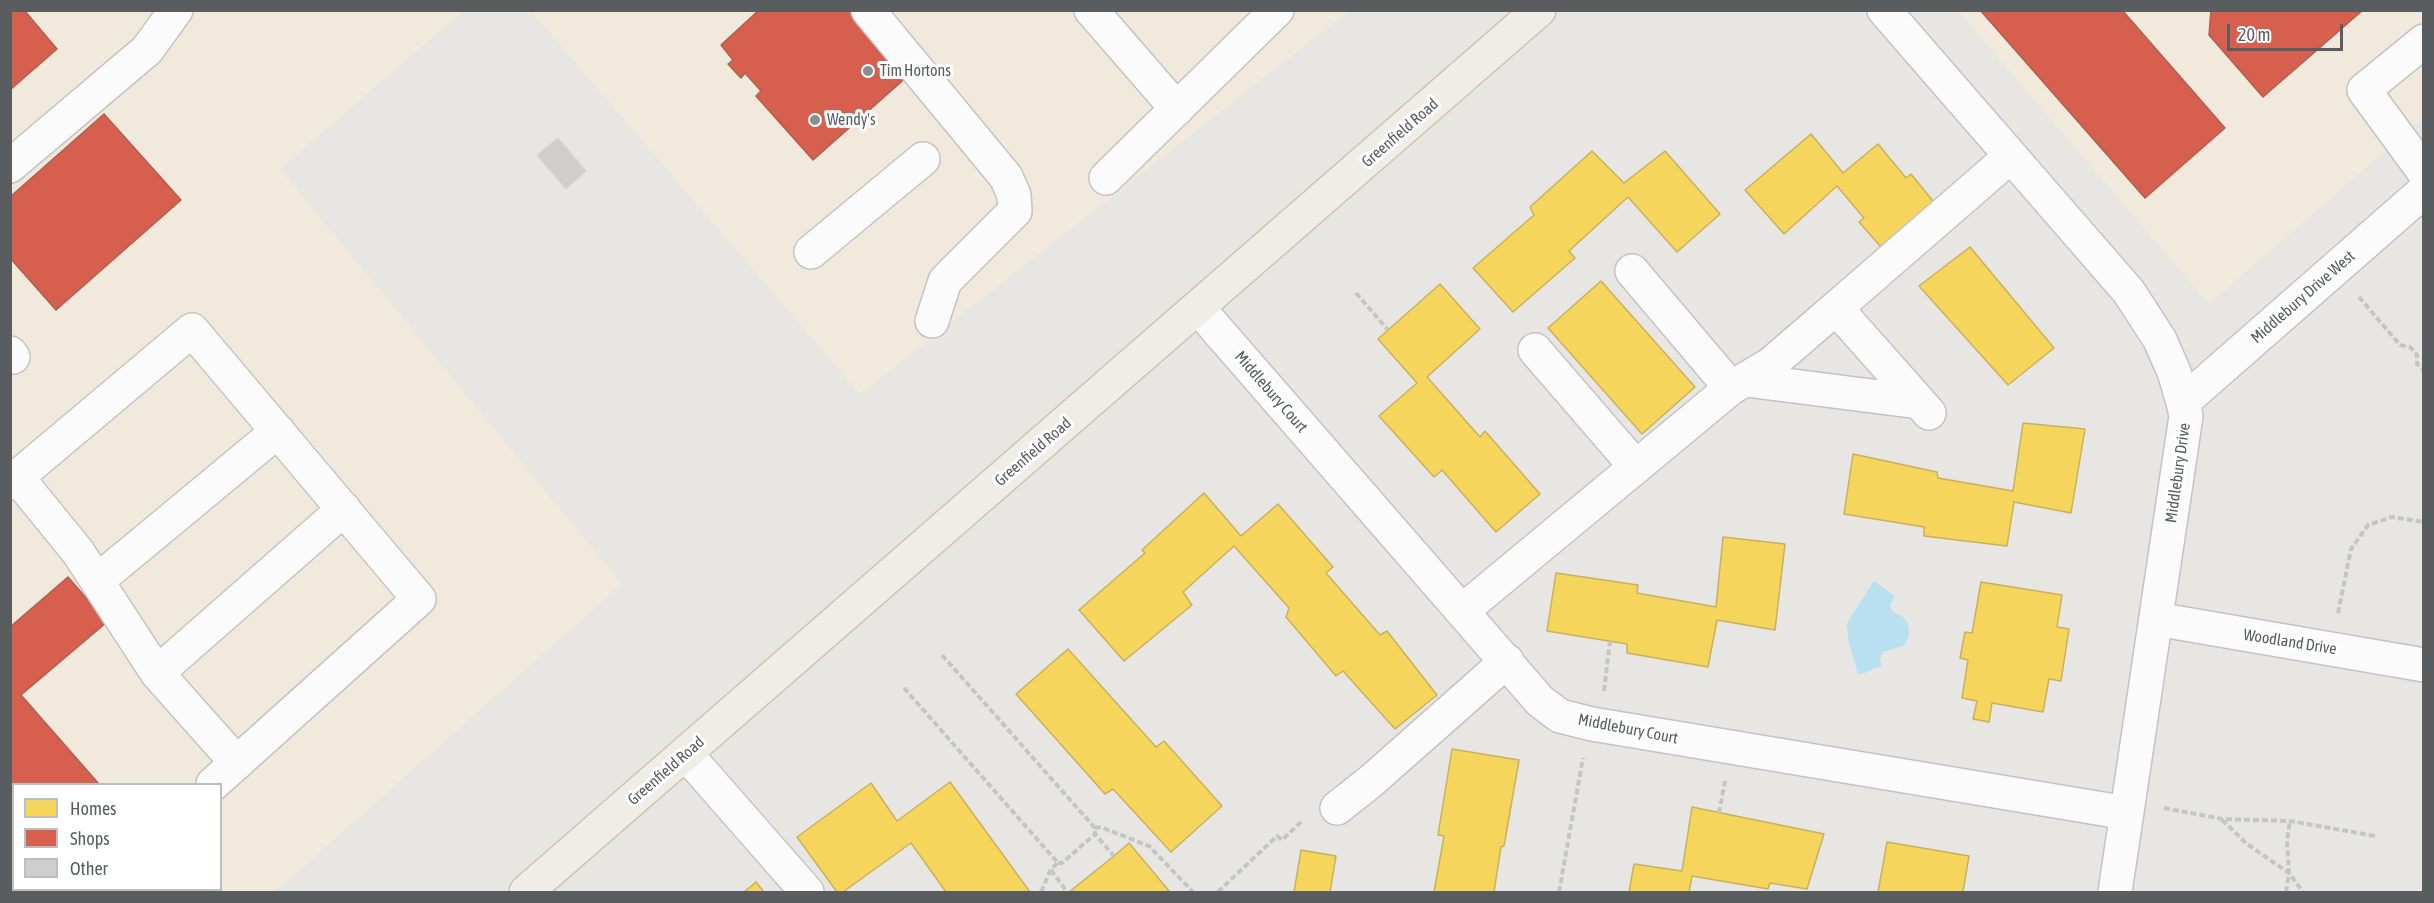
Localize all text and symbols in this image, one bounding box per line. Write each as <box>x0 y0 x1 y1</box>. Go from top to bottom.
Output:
scale bar <box>2230 12 2346 50</box>
text: 20 m <box>2238 24 2270 45</box>
place label: Tim Hortons <box>880 61 951 81</box>
marker: Tim Hortons <box>861 64 875 78</box>
street label: Greenfield Road <box>1358 95 1442 171</box>
place label: Wendy's <box>827 110 876 130</box>
marker: Wendy's <box>808 113 822 127</box>
street label: Middlebury Drive West <box>2247 247 2359 347</box>
street label: Middlebury Court <box>1231 347 1311 437</box>
street label: Greenfield Road <box>991 414 1075 490</box>
street label: Middlebury Drive <box>2161 422 2195 524</box>
street label: Woodland Drive <box>2242 625 2338 659</box>
street label: Middlebury Court <box>1576 710 1680 748</box>
street label: Greenfield Road <box>624 733 708 809</box>
legend <box>12 783 222 891</box>
text: Homes <box>70 798 116 819</box>
text: Shops <box>70 828 110 849</box>
text: Other <box>70 858 108 879</box>

